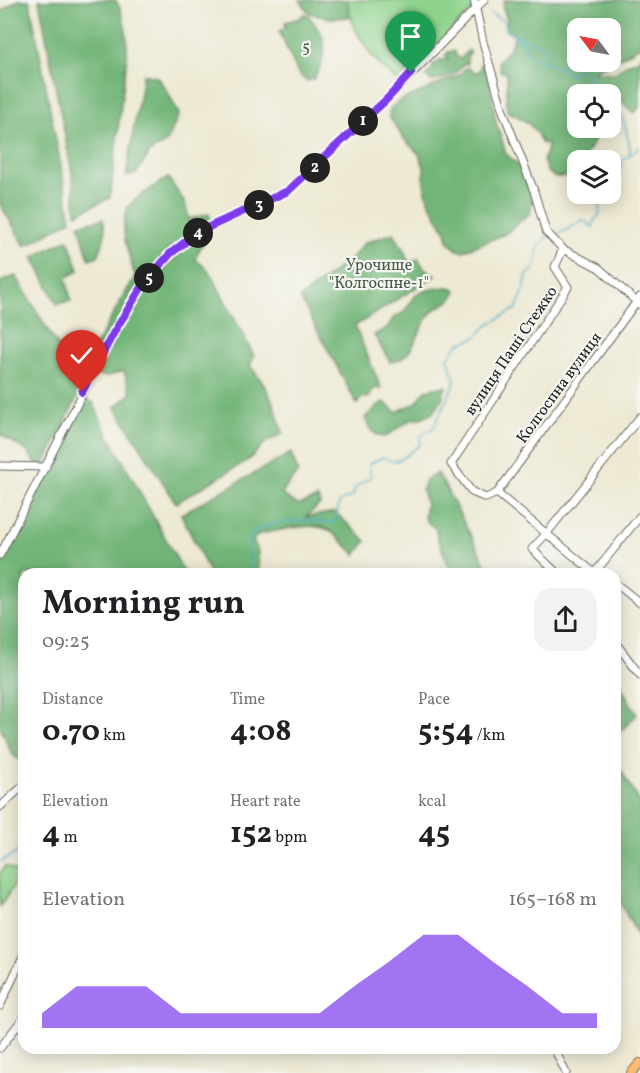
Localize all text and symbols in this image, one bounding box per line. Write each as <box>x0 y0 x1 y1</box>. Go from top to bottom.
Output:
pin <box>385 11 436 73</box>
north arrow <box>567 18 621 72</box>
map controls <box>567 18 621 204</box>
icon: arrive <box>394 20 427 53</box>
park label: 5 <box>302 37 310 59</box>
button: locate <box>567 84 621 138</box>
pin: 1 <box>348 106 378 136</box>
text: 1 <box>360 110 366 132</box>
button: layers <box>567 150 621 204</box>
pin: 2 <box>300 153 330 183</box>
text: 2 <box>311 157 319 179</box>
pin: 3 <box>244 190 274 220</box>
text: 3 <box>255 194 263 216</box>
pin: 4 <box>183 218 213 248</box>
text: 4 <box>193 222 203 244</box>
park label: Урочище "Колгоспне-1" <box>329 255 429 295</box>
pin: 5 <box>134 263 164 293</box>
text: 5 <box>145 267 153 289</box>
street label: вулиця Паші Стежко <box>460 282 563 420</box>
street label: Колгоспна вулиця <box>512 328 607 448</box>
pin <box>56 330 107 392</box>
icon: check <box>65 339 98 372</box>
text: Morning run <box>42 582 245 628</box>
button: share <box>534 588 597 651</box>
text: 09:25 <box>42 628 90 656</box>
text: Distance <box>42 689 103 711</box>
text: Time <box>230 689 265 711</box>
text: Pace <box>418 689 450 711</box>
text: 0.70 <box>42 711 100 753</box>
text: 4:08 <box>230 711 292 753</box>
text: 5:54 <box>418 711 474 753</box>
text: km <box>100 725 126 747</box>
text: /km <box>474 725 505 747</box>
text: Elevation <box>42 791 109 813</box>
text: Heart rate <box>230 791 301 813</box>
text: kcal <box>418 791 446 813</box>
text: 4 <box>42 813 60 855</box>
text: 152 <box>230 813 272 855</box>
text: 45 <box>418 813 450 855</box>
text: m <box>60 827 78 849</box>
text: bpm <box>272 827 307 849</box>
text: Elevation <box>42 886 125 914</box>
text: 165–168 m <box>508 886 597 914</box>

